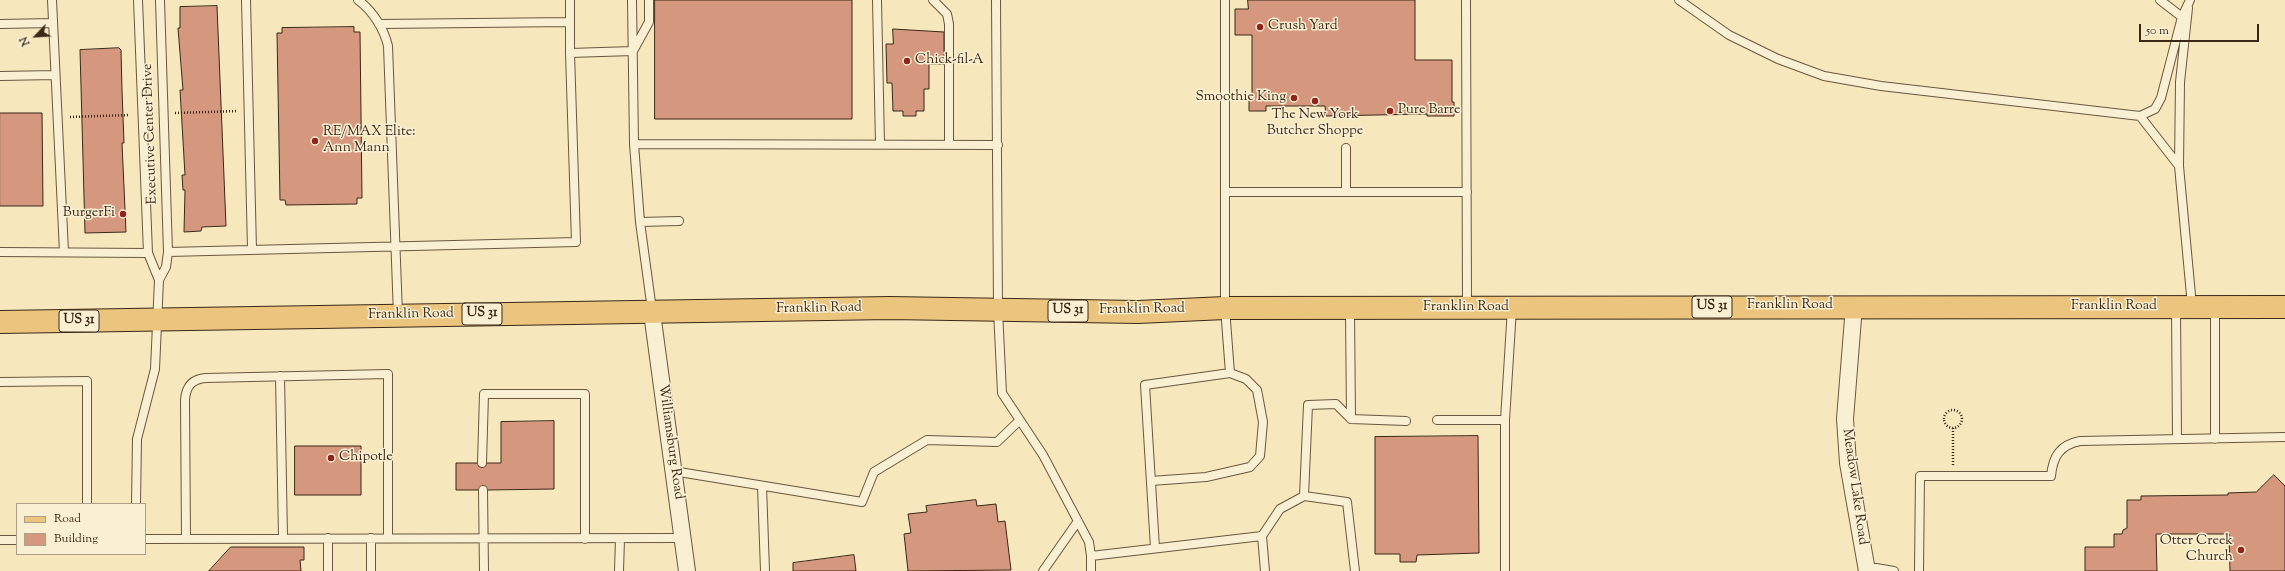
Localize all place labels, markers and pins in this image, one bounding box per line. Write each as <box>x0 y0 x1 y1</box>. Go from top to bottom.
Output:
place label: Crush Yard <box>1268 19 1338 35</box>
marker: Crush Yard <box>1255 22 1265 32</box>
place label: Chick-fil-A <box>915 53 984 69</box>
marker: Chick-fil-A <box>902 56 912 66</box>
place label: Smoothie King <box>1195 90 1286 106</box>
marker: Smoothie King <box>1289 93 1299 103</box>
marker: The New York Butcher Shoppe <box>1310 96 1320 106</box>
place label: Pure Barre <box>1398 103 1461 119</box>
marker: Pure Barre <box>1385 106 1395 116</box>
place label: The New York Butcher Shoppe <box>1267 108 1363 140</box>
place label: RE/MAX Elite: Ann Mann <box>323 125 416 158</box>
marker: RE/MAX Elite: Ann Mann <box>310 136 320 146</box>
place label: BurgerFi <box>63 206 115 222</box>
marker: BurgerFi <box>118 209 128 219</box>
place label: Chipotle <box>339 450 393 466</box>
marker: Chipotle <box>326 453 336 463</box>
place label: Otter Creek Church <box>2160 534 2233 566</box>
marker: Otter Creek Church <box>2236 545 2246 555</box>

